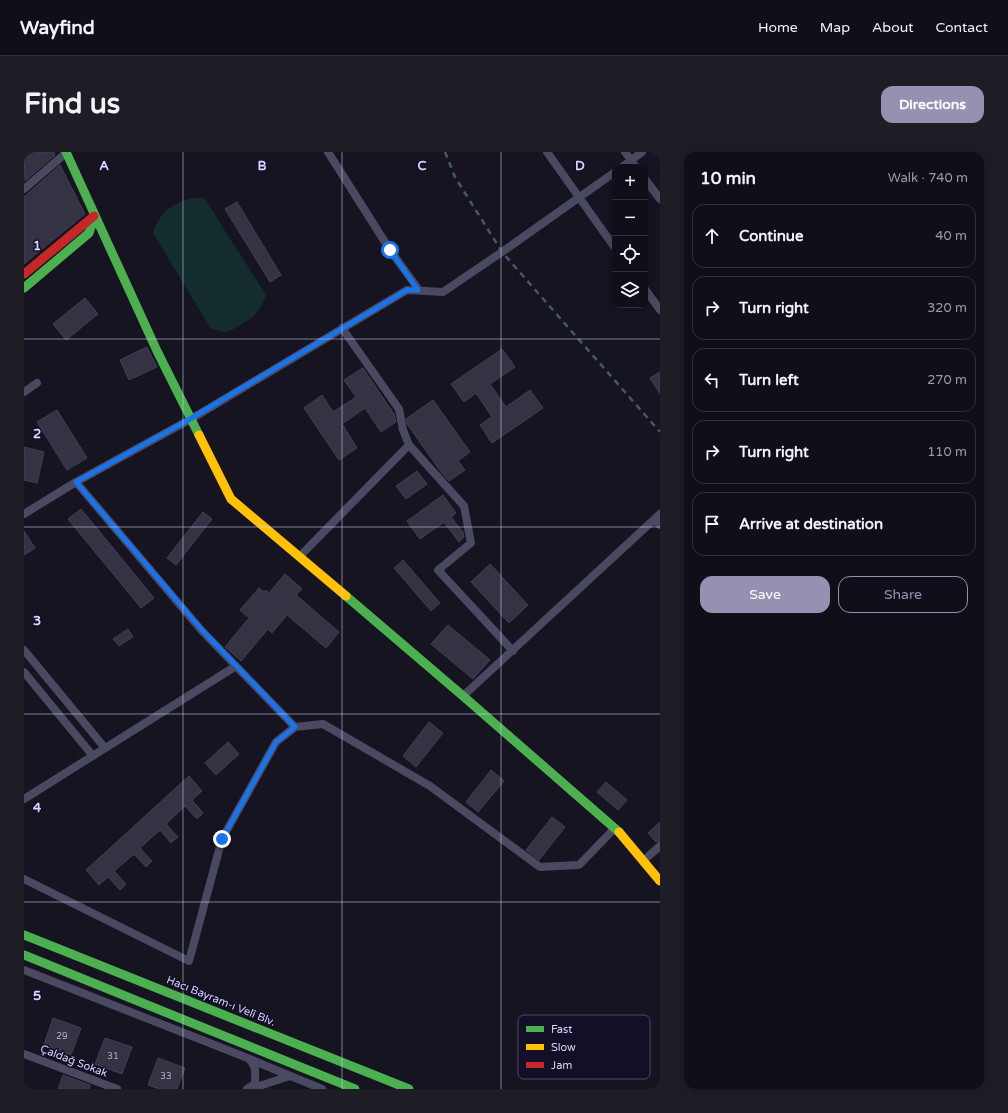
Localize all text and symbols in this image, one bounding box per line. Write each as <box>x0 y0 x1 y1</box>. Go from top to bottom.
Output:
text: Wayfind <box>20 17 95 39</box>
text: Home <box>758 19 798 36</box>
text: Map <box>820 19 850 36</box>
text: About <box>872 19 914 36</box>
text: Contact <box>936 19 988 36</box>
button: Directions <box>881 86 984 123</box>
text: Find us <box>24 87 120 121</box>
text: A <box>99 158 109 174</box>
text: B <box>257 158 267 174</box>
text: C <box>417 158 427 174</box>
text: D <box>575 158 585 174</box>
map controls <box>612 164 648 308</box>
button: + <box>612 164 648 200</box>
text: 10 min <box>700 168 756 189</box>
text: Walk · 740 m <box>888 170 968 186</box>
button: − <box>612 200 648 236</box>
icon: ahead <box>701 225 723 247</box>
text: Continue <box>739 227 803 245</box>
text: 40 m <box>935 228 967 244</box>
button: locate <box>612 236 648 272</box>
text: 1 <box>33 238 41 254</box>
route start <box>381 241 399 259</box>
button: layers <box>612 272 648 308</box>
icon: right <box>701 297 723 319</box>
text: Turn right <box>739 299 809 317</box>
text: 320 m <box>927 300 967 316</box>
icon: left <box>701 369 723 391</box>
text: Turn left <box>739 371 799 389</box>
text: 270 m <box>927 372 967 388</box>
text: 2 <box>33 426 41 442</box>
icon: right <box>701 441 723 463</box>
text: Turn right <box>739 443 809 461</box>
text: 110 m <box>927 444 967 460</box>
icon: arrive <box>701 513 723 535</box>
text: Arrive at destination <box>739 515 883 533</box>
button: Save <box>700 576 830 613</box>
button: Share <box>838 576 968 613</box>
text: 3 <box>33 613 41 629</box>
text: 4 <box>33 800 42 816</box>
route end <box>213 830 231 848</box>
street label: Hacı Bayram-ı Velî Blv. <box>165 973 277 1029</box>
text: 5 <box>33 988 41 1004</box>
legend <box>518 1015 650 1079</box>
text: Fast <box>551 1023 572 1036</box>
house number: 29 <box>56 1031 68 1042</box>
text: Slow <box>551 1041 576 1054</box>
street label: Çaldağ Sokak <box>39 1042 109 1080</box>
house number: 31 <box>107 1051 119 1062</box>
text: Jam <box>551 1059 572 1072</box>
house number: 33 <box>160 1071 172 1082</box>

